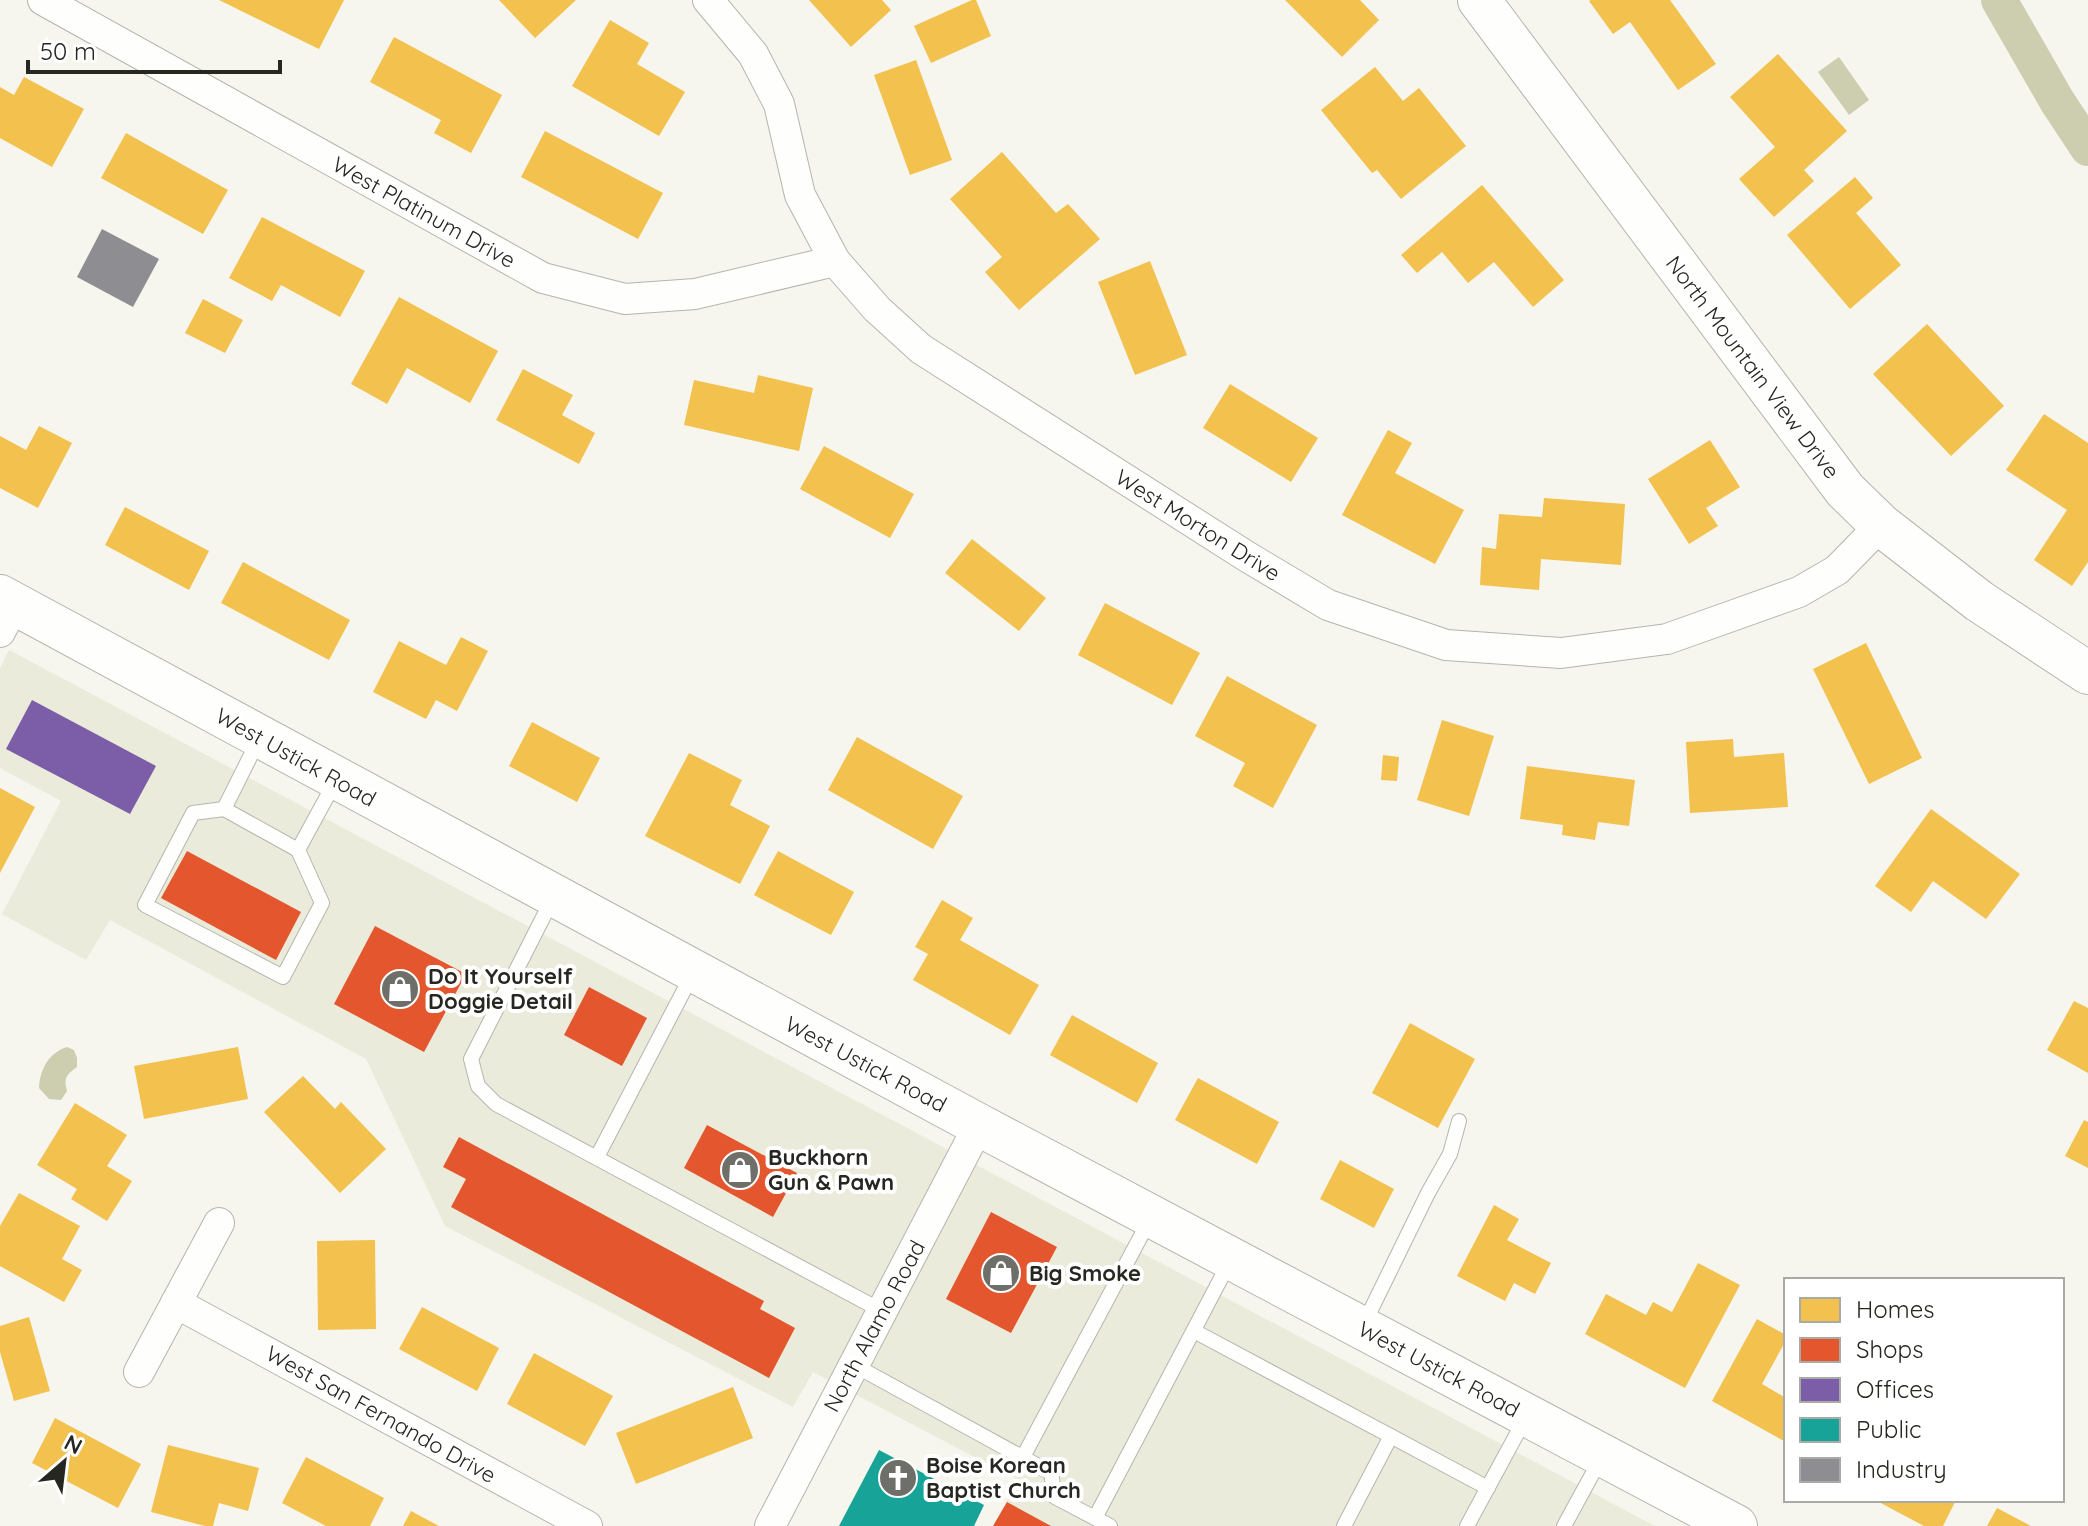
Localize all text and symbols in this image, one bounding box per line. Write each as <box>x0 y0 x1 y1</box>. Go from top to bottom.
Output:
scale bar <box>28 24 280 74</box>
text: 50 m <box>40 36 96 66</box>
street label: West Platinum Drive <box>328 150 520 274</box>
street label: North Mountain View Drive <box>1660 250 1846 484</box>
street label: West Morton Drive <box>1110 463 1286 587</box>
street label: West Ustick Road <box>211 701 381 813</box>
place label: Do It Yourself Doggie Detail <box>428 962 573 1015</box>
shop icon: Do It Yourself Doggie Detail <box>379 968 421 1010</box>
street label: West Ustick Road <box>780 1010 952 1118</box>
place label: Buckhorn Gun & Pawn <box>768 1143 894 1196</box>
shop icon: Buckhorn Gun & Pawn <box>719 1149 761 1191</box>
street label: North Alamo Road <box>817 1235 931 1417</box>
shop icon: Big Smoke <box>980 1252 1022 1294</box>
place label: Big Smoke <box>1029 1259 1141 1287</box>
legend <box>1784 1278 2064 1502</box>
text: Homes <box>1856 1294 1934 1324</box>
street label: West Ustick Road <box>1353 1315 1525 1423</box>
text: Shops <box>1856 1334 1923 1364</box>
street label: West San Fernando Drive <box>261 1339 501 1489</box>
text: Offices <box>1856 1374 1934 1404</box>
text: Public <box>1856 1414 1921 1444</box>
north arrow <box>24 1422 104 1502</box>
text: N <box>60 1428 87 1460</box>
place label: Boise Korean Baptist Church <box>926 1451 1081 1504</box>
text: Industry <box>1856 1454 1947 1484</box>
church icon: Boise Korean Baptist Church <box>877 1457 919 1499</box>

